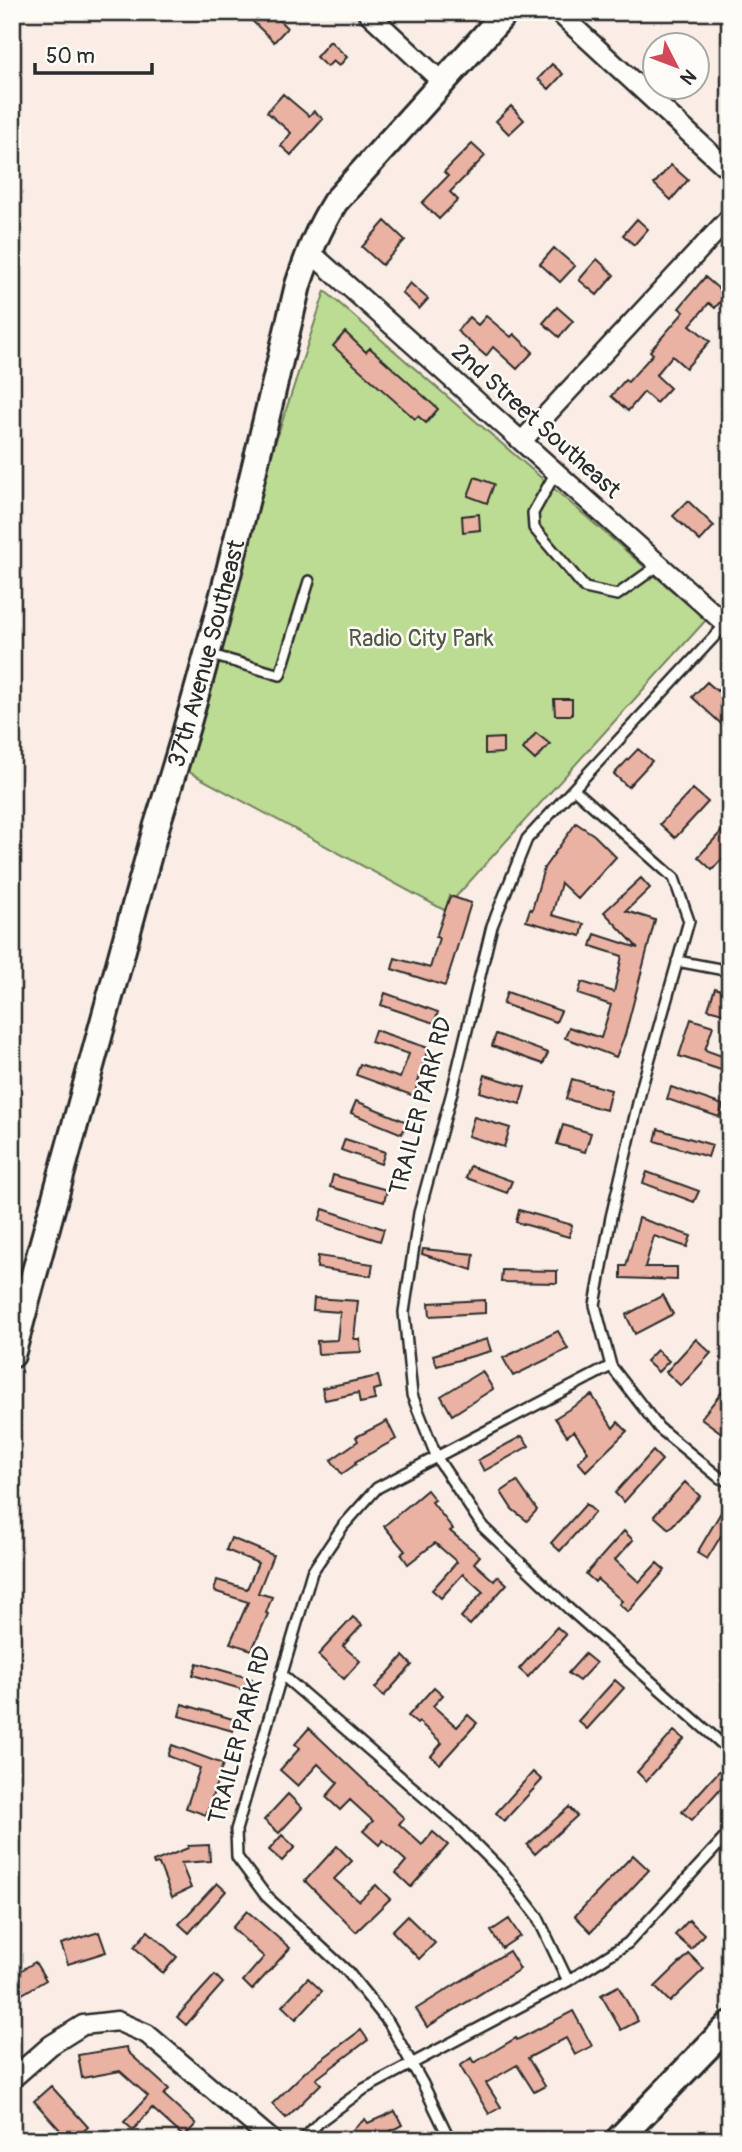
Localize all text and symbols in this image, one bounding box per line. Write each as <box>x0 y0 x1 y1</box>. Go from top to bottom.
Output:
scale bar <box>35 32 152 76</box>
north arrow <box>640 32 710 102</box>
text: 50 m <box>46 43 95 70</box>
text: N <box>675 64 701 90</box>
street label: 2nd Street Southeast <box>445 337 627 505</box>
street label: 37th Avenue Southeast <box>161 536 251 771</box>
park label: Radio City Park <box>348 624 494 653</box>
street label: TRAILER PARK RD <box>383 1014 459 1198</box>
street label: TRAILER PARK RD <box>202 1643 278 1827</box>

